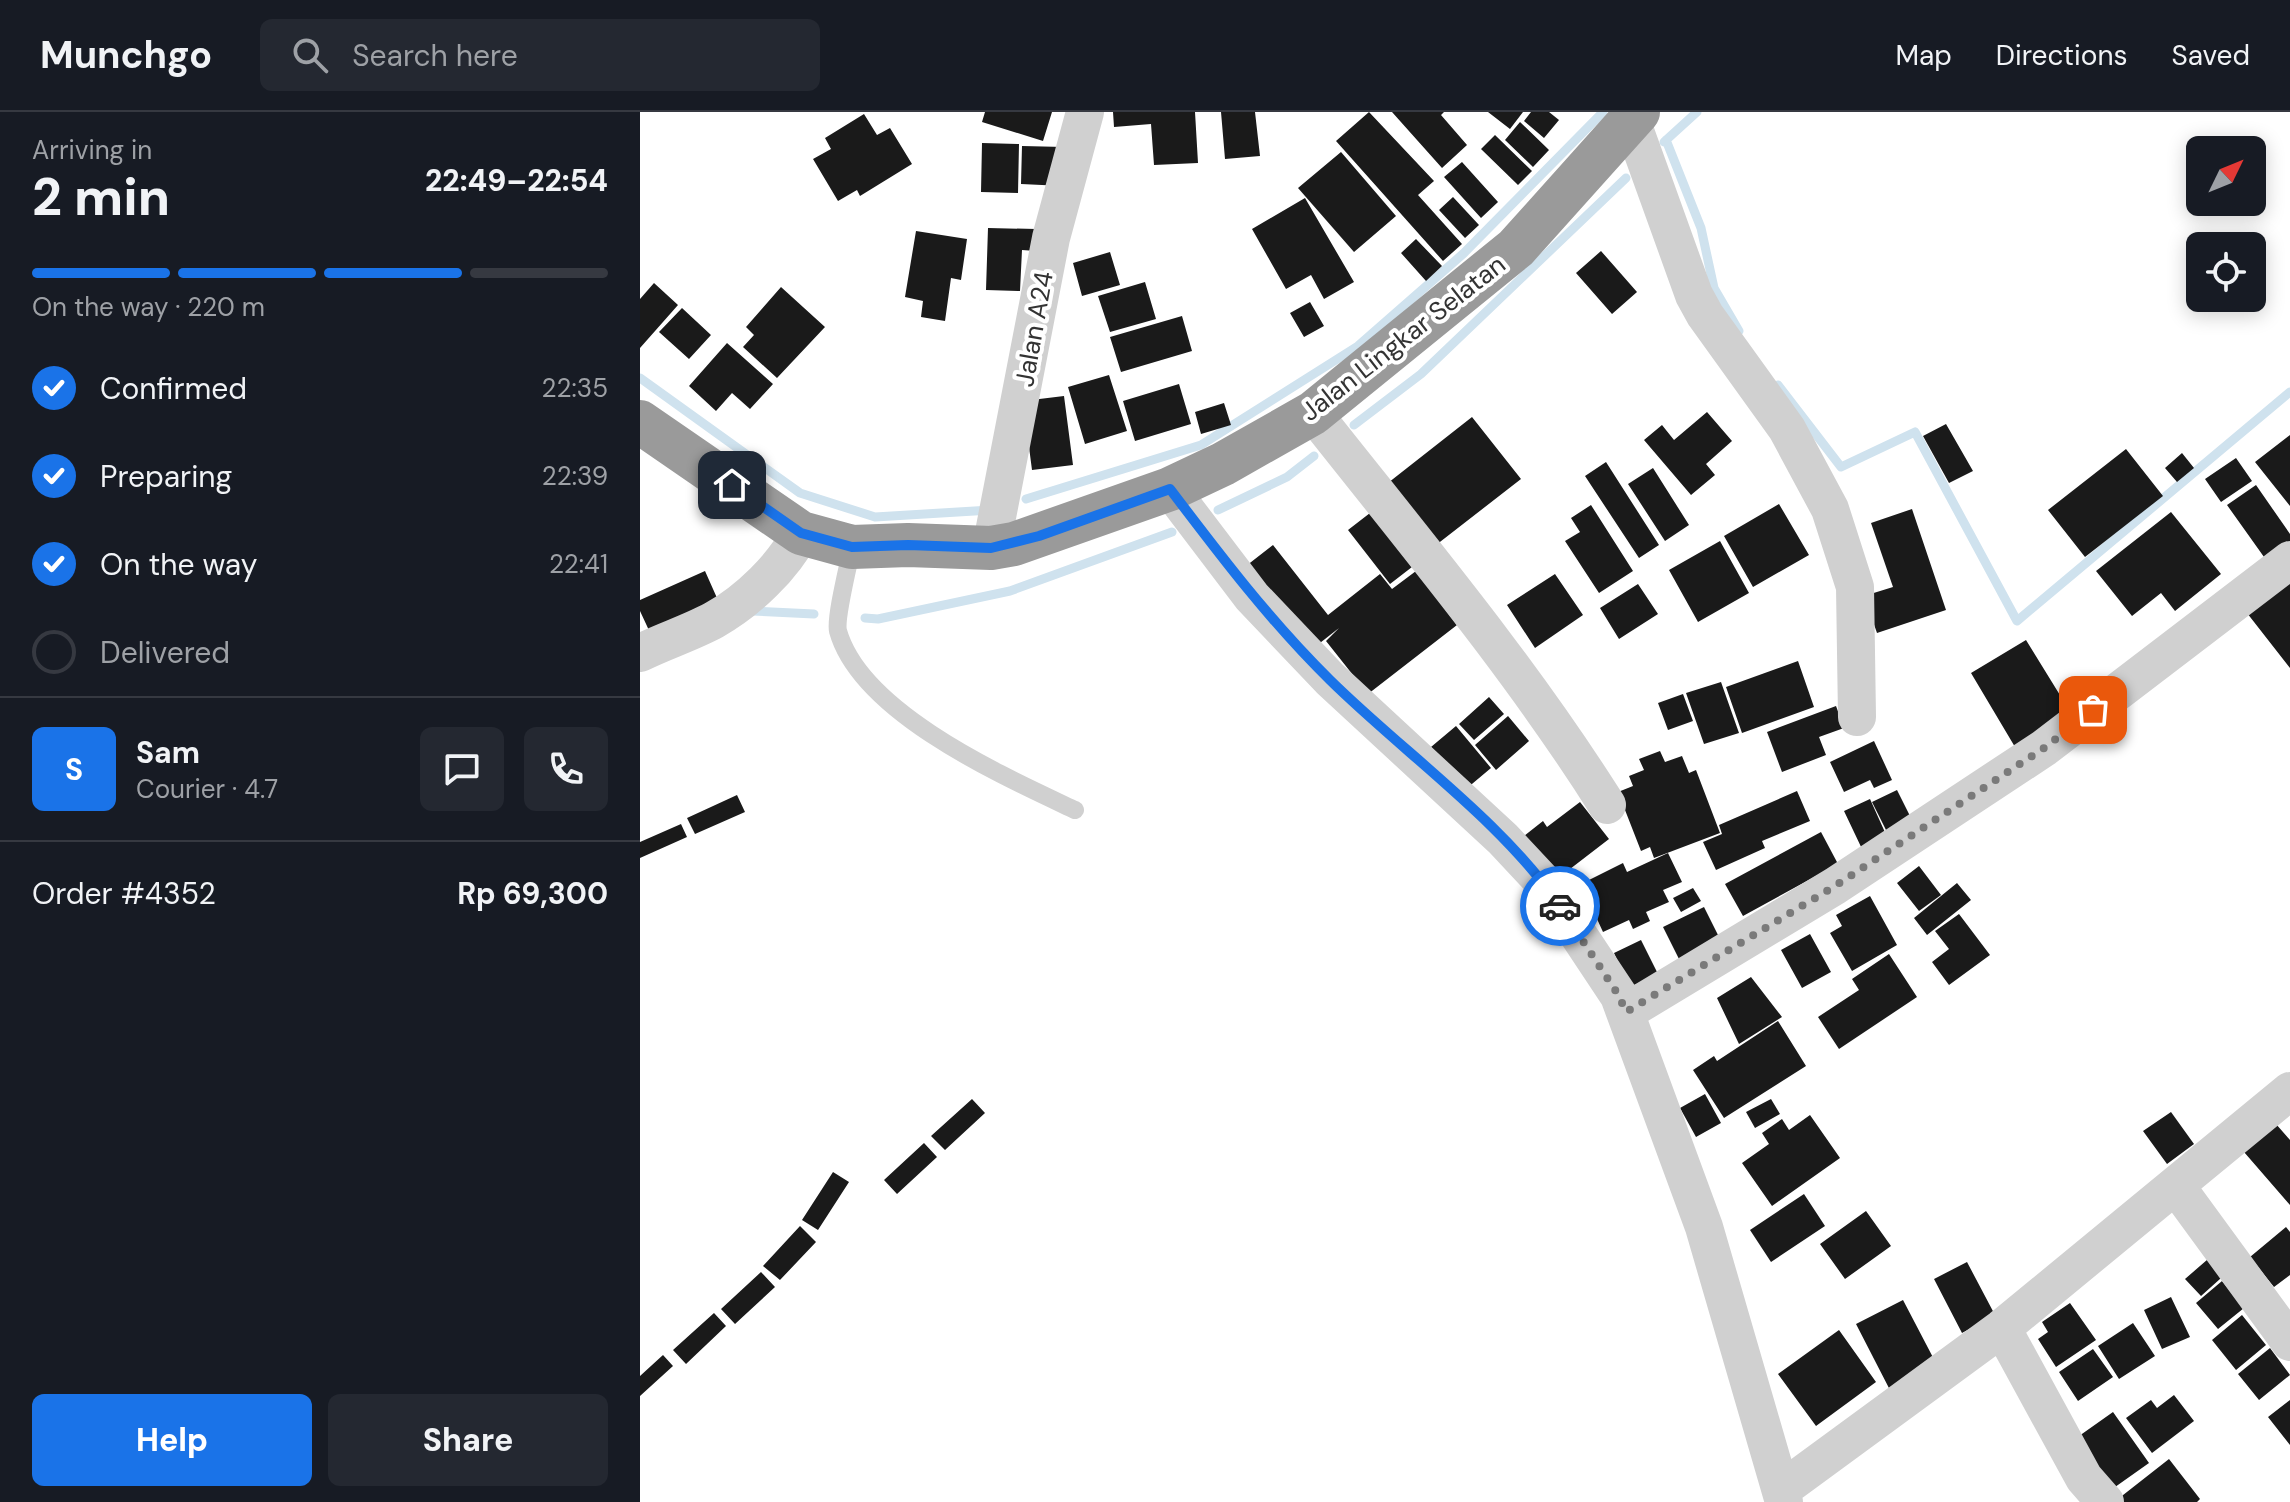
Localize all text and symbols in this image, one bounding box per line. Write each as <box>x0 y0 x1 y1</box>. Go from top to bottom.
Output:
search box <box>260 19 820 91</box>
text: Munchgo <box>40 30 212 80</box>
icon: search <box>288 33 332 77</box>
text: Search here <box>352 36 518 75</box>
text: Map <box>1895 37 1952 74</box>
text: Directions <box>1996 37 2128 74</box>
text: Saved <box>2172 37 2250 74</box>
text: Arriving in <box>32 133 152 167</box>
north arrow <box>2186 136 2266 216</box>
map controls <box>2186 136 2266 312</box>
text: 22:49–22:54 <box>425 161 608 200</box>
text: 2 min <box>32 163 170 231</box>
button: locate <box>2186 232 2266 312</box>
street label: Jalan Lingkar Selatan <box>1294 247 1512 429</box>
street label: Jalan A24 <box>1007 268 1061 389</box>
text: On the way · 220 m <box>32 290 265 324</box>
icon: check <box>32 366 76 410</box>
text: Confirmed <box>100 369 247 408</box>
text: 22:35 <box>542 371 608 405</box>
pin <box>698 451 766 519</box>
icon: check <box>32 454 76 498</box>
text: Preparing <box>100 457 232 496</box>
text: 22:39 <box>542 459 608 493</box>
icon: home <box>710 463 754 507</box>
icon: check <box>32 542 76 586</box>
text: On the way <box>100 545 257 584</box>
text: 22:41 <box>549 547 608 581</box>
text: Delivered <box>100 633 230 672</box>
pin <box>2059 676 2127 744</box>
icon: bag <box>2071 688 2115 732</box>
button: chat <box>420 727 504 811</box>
button: phone <box>524 727 608 811</box>
text: Sam <box>136 733 200 772</box>
text: S <box>65 750 83 789</box>
text: Courier · 4.7 <box>136 772 278 806</box>
courier <box>1520 866 1600 946</box>
text: Order #4352 <box>32 874 216 913</box>
text: Rp 69,300 <box>457 874 608 913</box>
icon: car <box>1538 884 1582 928</box>
button: Help <box>32 1394 312 1486</box>
button: Share <box>328 1394 608 1486</box>

